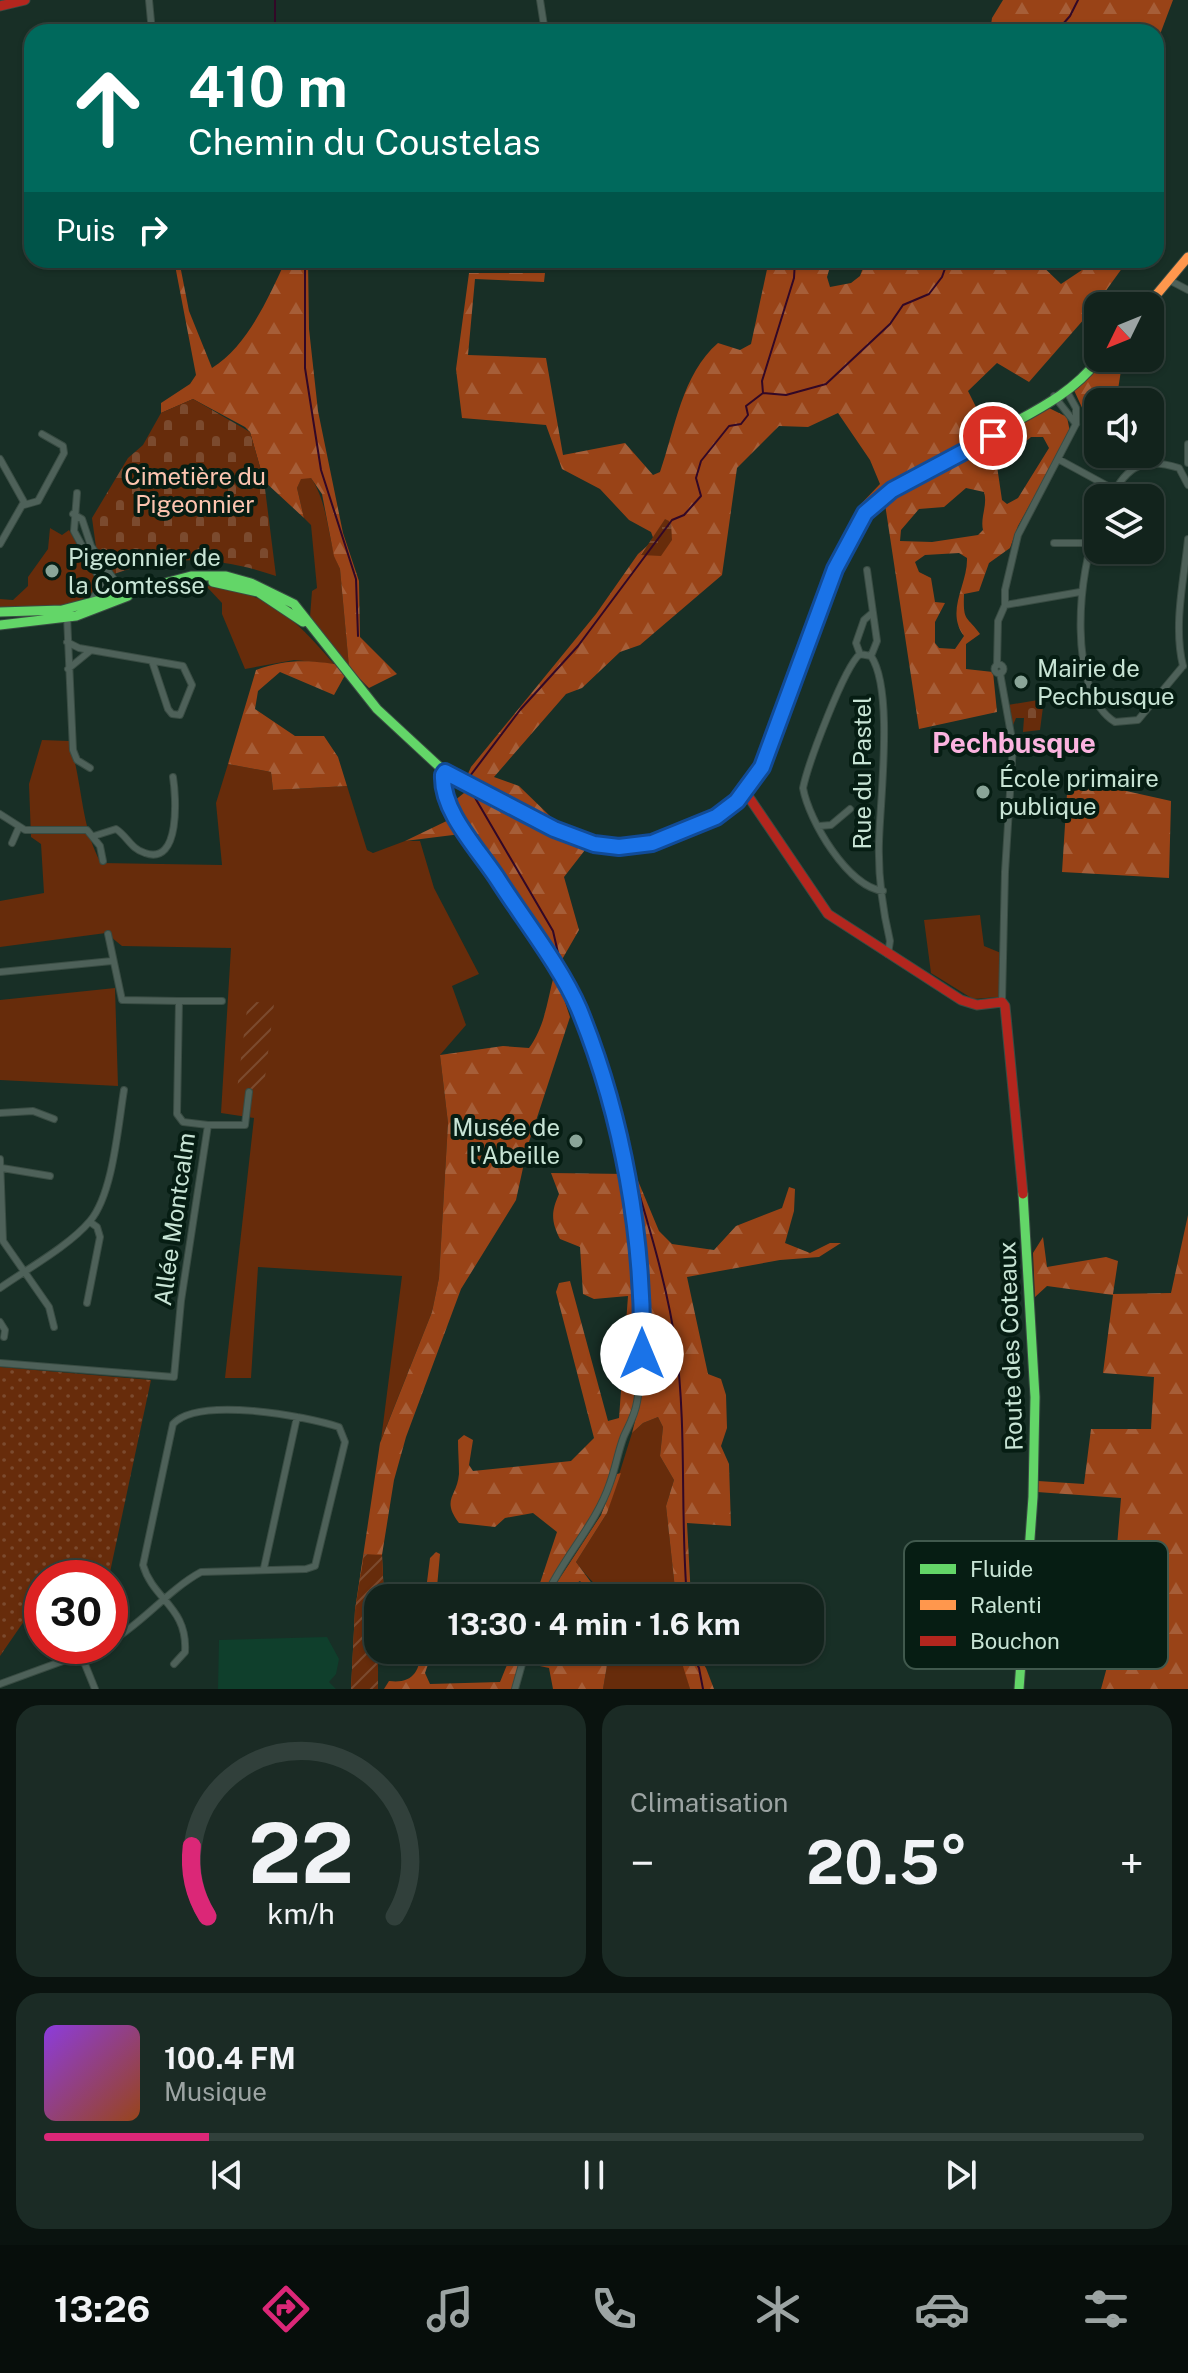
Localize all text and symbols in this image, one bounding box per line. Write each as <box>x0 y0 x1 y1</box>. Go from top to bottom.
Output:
text: 410 m <box>188 54 348 120</box>
icon: ahead <box>56 56 160 160</box>
text: Chemin du Coustelas <box>188 121 541 163</box>
icon: right <box>131 208 175 252</box>
text: Puis <box>56 212 115 248</box>
north arrow <box>1084 292 1164 372</box>
map controls <box>1084 292 1164 564</box>
button: sound <box>1084 388 1164 468</box>
pin <box>959 402 1027 470</box>
icon: arrive <box>971 414 1015 458</box>
park label: Cimetière du Pigeonnier <box>124 462 266 518</box>
button: layers <box>1084 484 1164 564</box>
place label: Pigeonnier de la Comtesse <box>68 543 221 599</box>
marker: Pigeonnier de la Comtesse <box>43 562 61 580</box>
place label: Mairie de Pechbusque <box>1037 654 1175 710</box>
marker: Mairie de Pechbusque <box>1012 673 1030 691</box>
street label: Rue du Pastel <box>848 697 876 849</box>
district label: Pechbusque <box>932 726 1096 759</box>
place label: École primaire publique <box>999 764 1159 820</box>
marker: École primaire publique <box>974 783 992 801</box>
place label: Musée de l'Abeille <box>452 1113 560 1169</box>
street label: Allée Montcalm <box>148 1131 200 1307</box>
marker: Musée de l'Abeille <box>567 1132 585 1150</box>
street label: Route des Coteaux <box>992 1241 1028 1451</box>
position arrow <box>600 1312 684 1396</box>
legend <box>904 1541 1168 1669</box>
text: Fluide <box>970 1556 1033 1582</box>
speed limit sign: 30 <box>24 1560 128 1664</box>
text: Ralenti <box>970 1592 1042 1618</box>
text: 13:30 · 4 min · 1.6 km <box>447 1606 741 1642</box>
text: Bouchon <box>970 1628 1060 1654</box>
text: Climatisation <box>630 1787 788 1818</box>
text: 22 <box>248 1804 354 1902</box>
text: 20.5° <box>806 1827 968 1898</box>
text: − <box>630 1837 654 1889</box>
text: + <box>1120 1837 1144 1889</box>
text: km/h <box>267 1897 335 1930</box>
text: 100.4 FM <box>164 2040 296 2076</box>
text: Musique <box>164 2076 267 2107</box>
icon: previous <box>205 2153 249 2197</box>
icon: pause <box>572 2153 616 2197</box>
icon: next <box>939 2153 983 2197</box>
icon: directions <box>258 2281 314 2337</box>
icon: music <box>422 2281 478 2337</box>
icon: phone <box>586 2281 642 2337</box>
icon: climate <box>750 2281 806 2337</box>
icon: car <box>914 2281 970 2337</box>
icon: filters <box>1078 2281 1134 2337</box>
text: 13:26 <box>54 2288 150 2330</box>

